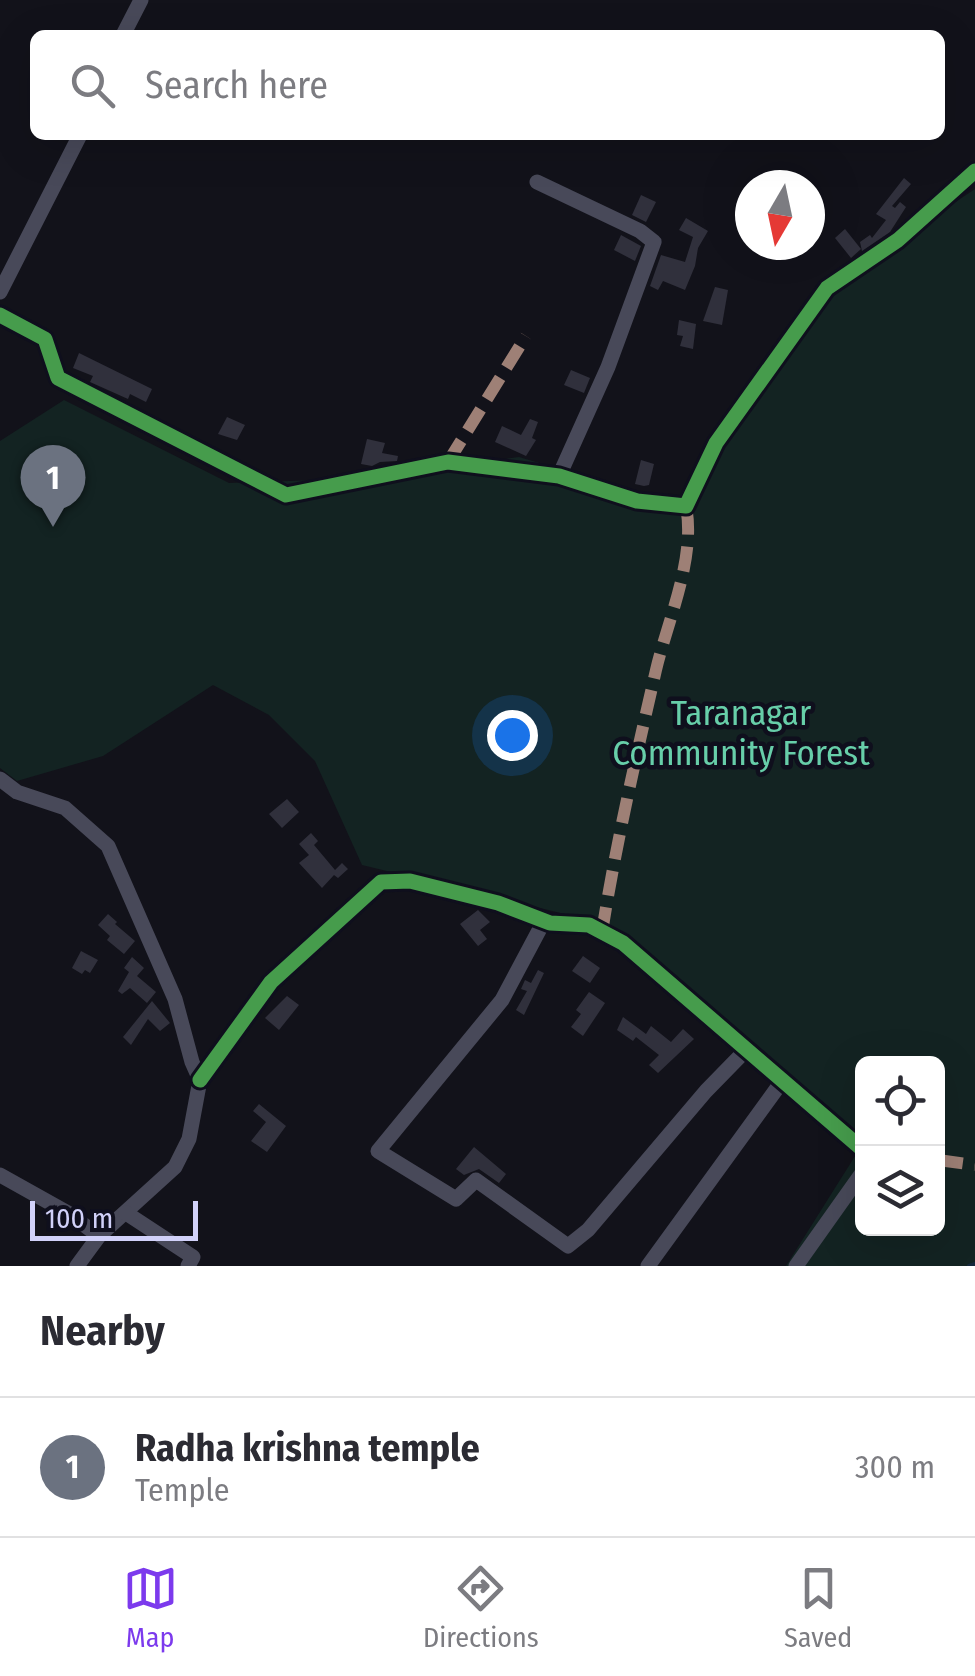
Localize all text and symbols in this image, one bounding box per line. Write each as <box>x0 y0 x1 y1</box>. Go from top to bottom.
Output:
search box <box>30 30 945 140</box>
icon: search <box>65 58 120 113</box>
text: Search here <box>145 62 328 108</box>
north arrow <box>735 170 825 260</box>
pin: 1 <box>20 444 86 527</box>
park label: Taranagar Community Forest <box>612 692 870 774</box>
your location <box>487 710 538 761</box>
map controls <box>855 1056 945 1236</box>
button: locate <box>855 1056 945 1146</box>
button: layers <box>855 1146 945 1236</box>
scale bar <box>30 1196 198 1240</box>
text: 100 m <box>45 1202 113 1235</box>
text: Nearby <box>40 1306 165 1356</box>
text: Radha krishna temple <box>135 1425 480 1471</box>
text: 1 <box>66 1448 79 1486</box>
text: 300 m <box>855 1448 935 1486</box>
text: Temple <box>135 1471 230 1509</box>
tab: Map <box>123 1561 178 1654</box>
tab: Directions <box>423 1561 539 1654</box>
tab: Saved <box>784 1561 852 1654</box>

